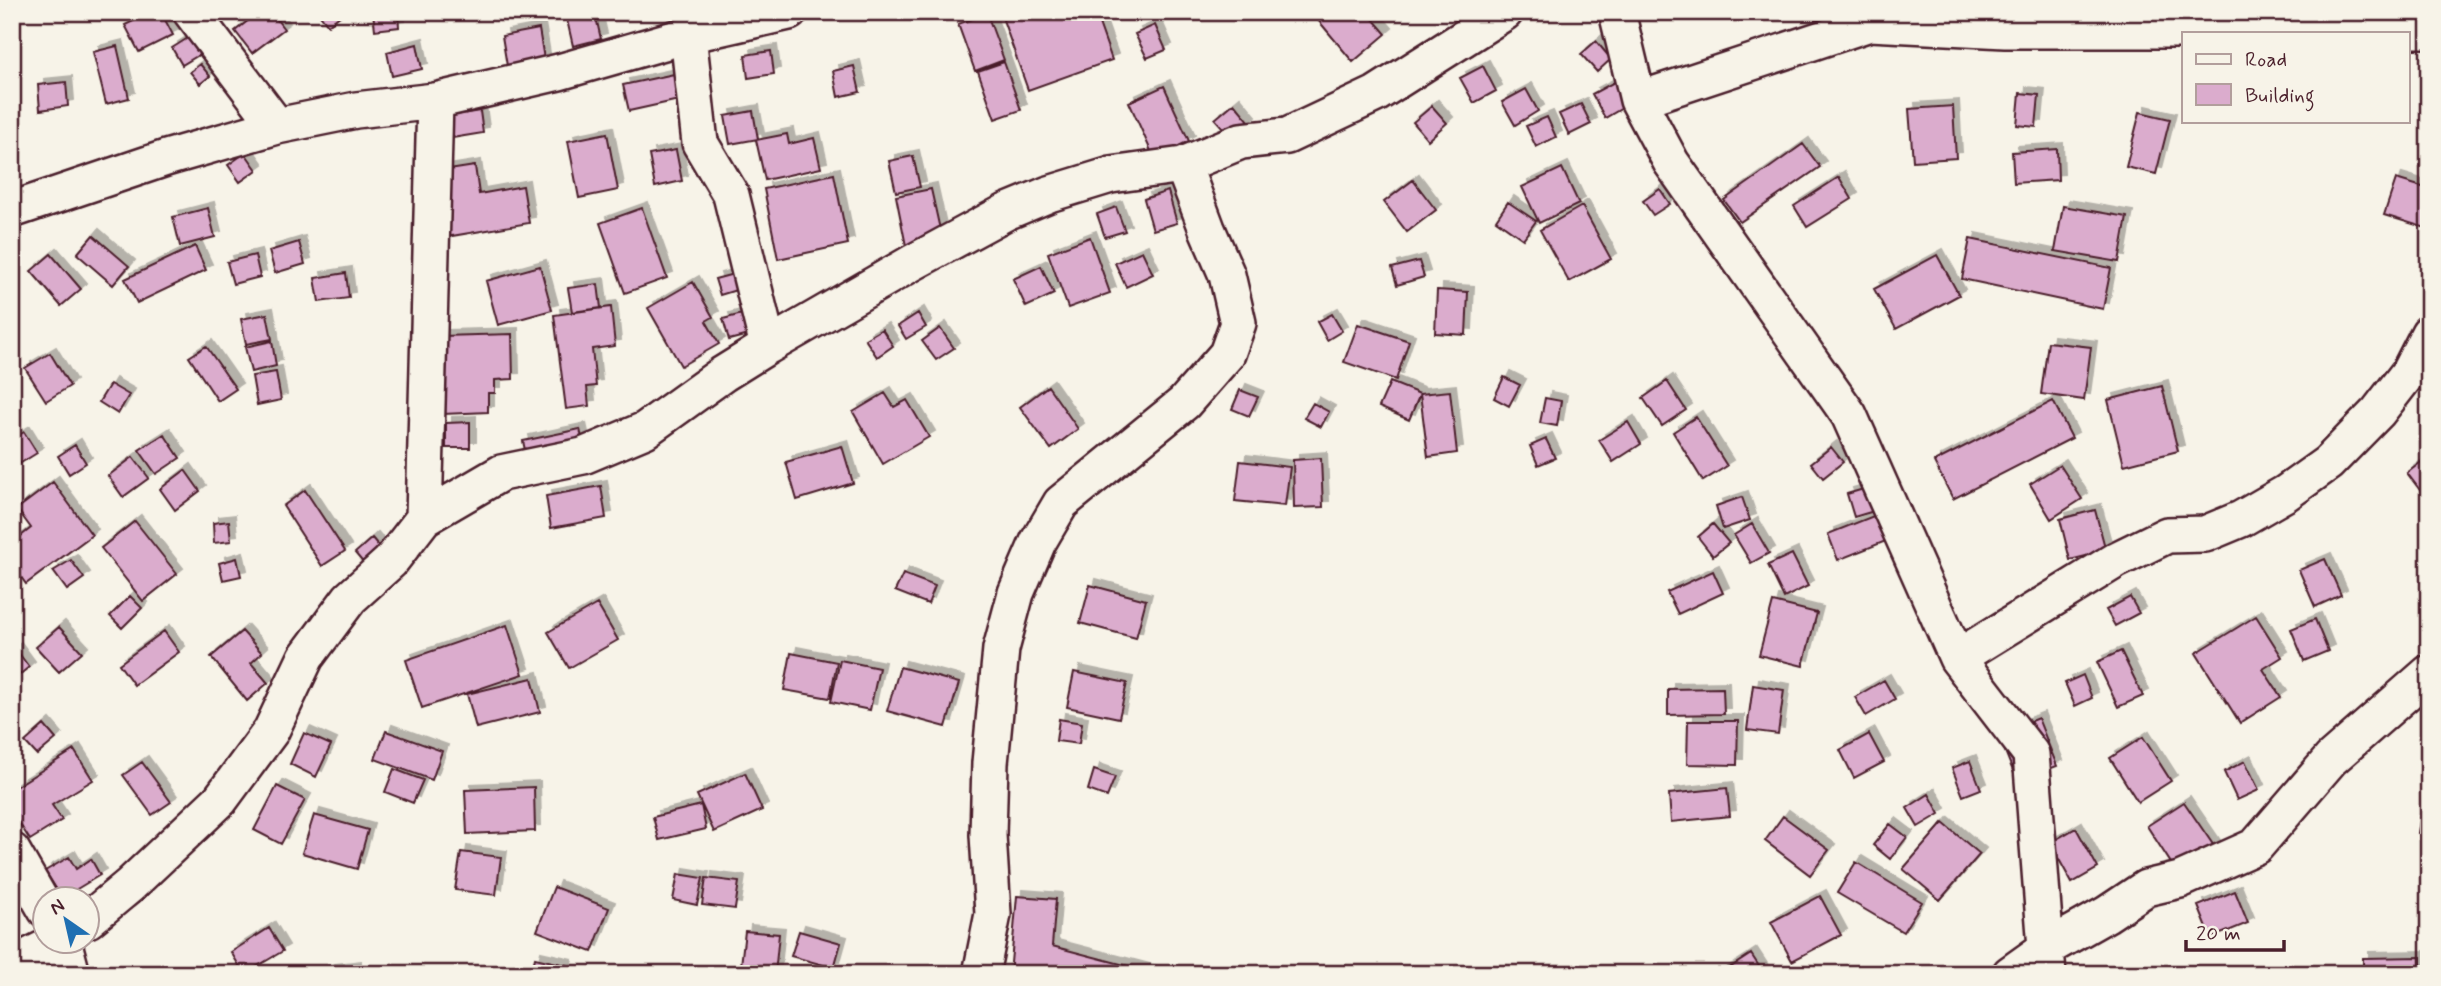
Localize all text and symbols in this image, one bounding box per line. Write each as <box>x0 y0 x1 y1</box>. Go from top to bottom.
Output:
legend <box>2182 32 2410 122</box>
text: Road <box>2245 46 2287 74</box>
text: Building <box>2245 82 2315 112</box>
north arrow <box>32 884 102 954</box>
text: N <box>45 893 70 921</box>
scale bar <box>2186 909 2284 953</box>
text: 20 m <box>2196 920 2241 948</box>

